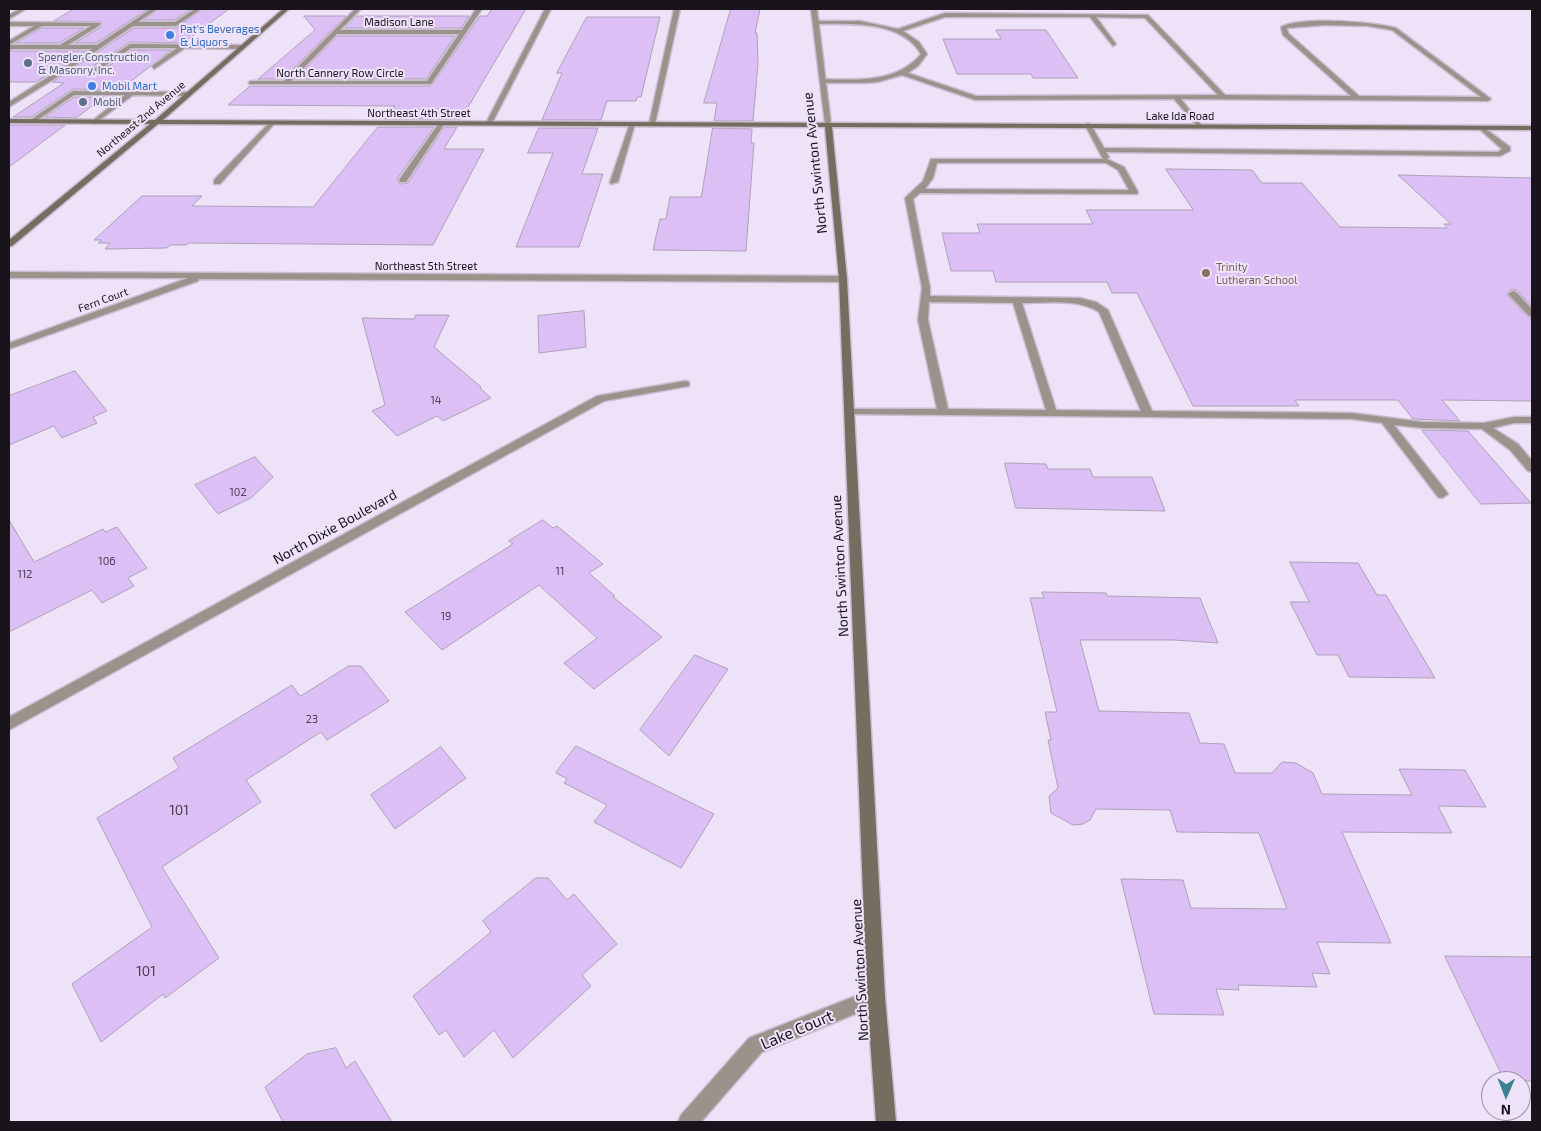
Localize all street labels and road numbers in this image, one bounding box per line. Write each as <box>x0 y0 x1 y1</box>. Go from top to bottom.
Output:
street label: Madison Lane <box>364 15 434 29</box>
street label: North Cannery Row Circle <box>276 66 404 80</box>
street label: Northeast 2nd Avenue <box>94 78 188 160</box>
street label: North Swinton Avenue <box>799 91 831 235</box>
street label: Northeast 4th Street <box>367 106 471 120</box>
street label: Lake Ida Road <box>1146 109 1214 123</box>
street label: Northeast 5th Street <box>375 259 477 273</box>
street label: Fern Court <box>76 285 130 315</box>
street label: North Dixie Boulevard <box>270 486 400 568</box>
street label: North Swinton Avenue <box>828 494 852 638</box>
street label: North Swinton Avenue <box>848 898 872 1042</box>
street label: Lake Court <box>758 1006 836 1054</box>

